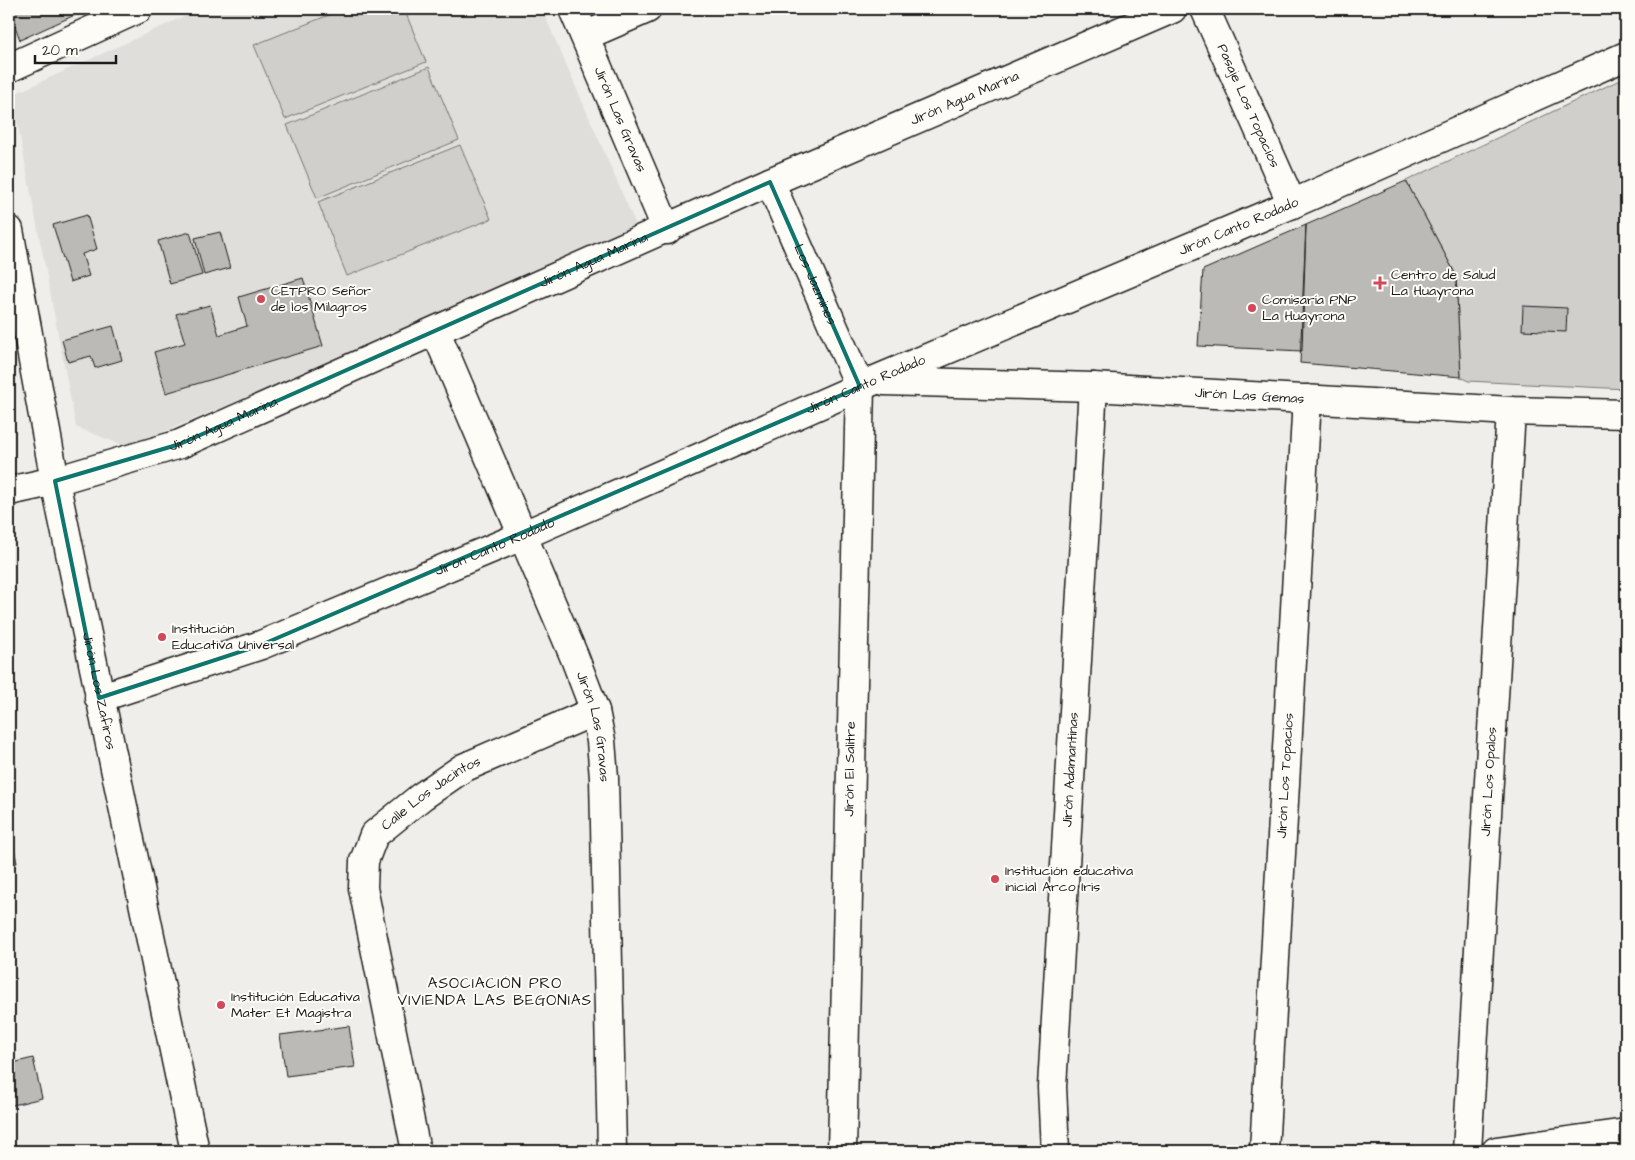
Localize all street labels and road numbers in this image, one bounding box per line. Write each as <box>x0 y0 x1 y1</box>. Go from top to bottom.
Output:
street label: Pasaje Los Topacios <box>1212 41 1285 171</box>
street label: Jirón Las Gravas <box>589 63 651 175</box>
street label: Jirón Agua Marina <box>907 66 1022 130</box>
street label: Jirón Canto Rodado <box>1176 192 1302 261</box>
street label: Jirón Agua Marina <box>536 228 651 293</box>
street label: Los Jazmines <box>789 241 842 328</box>
street label: Jirón Canto Rodado <box>803 350 929 419</box>
street label: Jirón Las Gemas <box>1194 383 1305 409</box>
street label: Jirón Agua Marina <box>167 392 281 457</box>
street label: Jirón Canto Rodado <box>432 513 558 581</box>
street label: Jirón Los Zafiros <box>77 631 121 752</box>
street label: Jirón Las Gravas <box>571 669 614 782</box>
street label: Jirón Adamantinas <box>1057 712 1084 828</box>
street label: Jirón Los Topacios <box>1272 712 1299 839</box>
street label: Jirón El Salitre <box>839 721 861 817</box>
street label: Jirón Los Opalos <box>1476 726 1502 837</box>
street label: Calle Los Jacintos <box>377 752 484 835</box>

